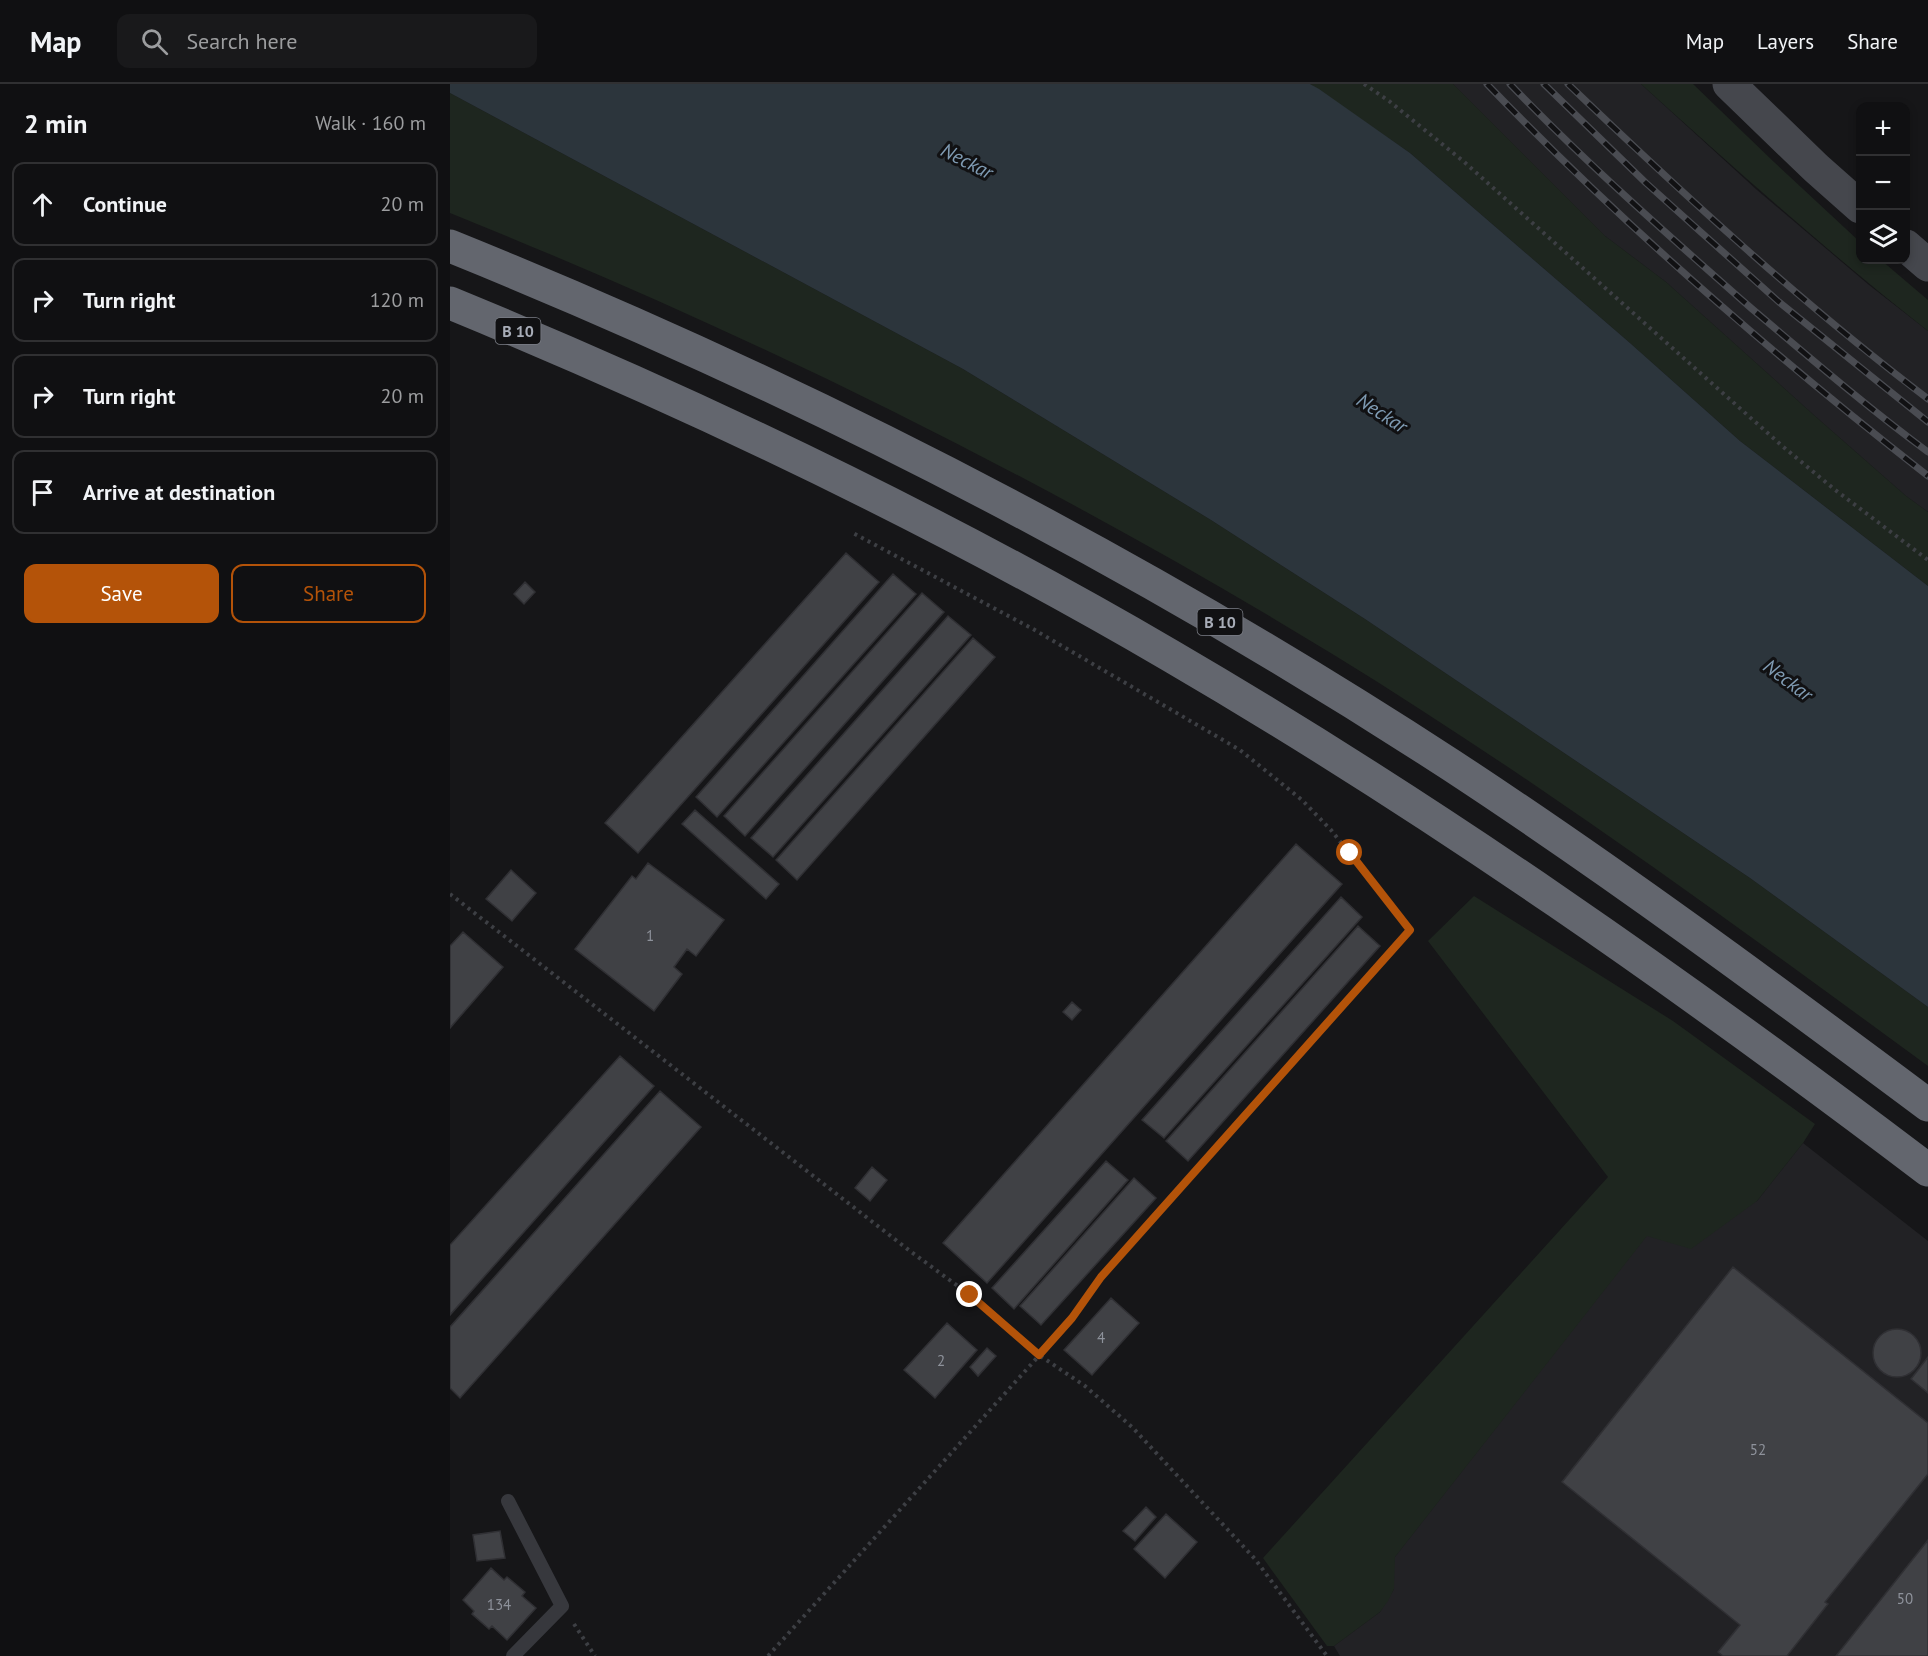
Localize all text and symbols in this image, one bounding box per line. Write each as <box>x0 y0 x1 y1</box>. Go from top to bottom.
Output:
search box <box>117 14 537 68</box>
text: Map <box>30 23 81 60</box>
icon: search <box>138 25 171 58</box>
text: Search here <box>186 27 297 55</box>
text: Map <box>1686 28 1724 55</box>
text: Layers <box>1757 28 1814 55</box>
text: Share <box>1847 28 1898 55</box>
map controls <box>1856 102 1910 264</box>
button: + <box>1856 102 1910 156</box>
text: 2 min <box>24 107 87 140</box>
text: Walk · 160 m <box>315 110 426 136</box>
water label: Neckar <box>936 137 999 186</box>
button: − <box>1856 156 1910 210</box>
icon: ahead <box>26 188 59 221</box>
text: Continue <box>83 190 167 218</box>
text: 20 m <box>381 191 424 217</box>
button: layers <box>1856 210 1910 264</box>
icon: right <box>26 284 59 317</box>
text: Turn right <box>83 286 175 314</box>
text: 120 m <box>370 287 424 313</box>
road number: B 10 <box>496 318 540 344</box>
icon: right <box>26 380 59 413</box>
text: Turn right <box>83 382 175 410</box>
text: 20 m <box>381 383 424 409</box>
water label: Neckar <box>1352 387 1413 440</box>
icon: arrive <box>26 476 59 509</box>
text: Arrive at destination <box>83 478 275 506</box>
button: Save <box>24 564 219 623</box>
button: Share <box>231 564 426 623</box>
road number: B 10 <box>1198 609 1242 635</box>
water label: Neckar <box>1758 653 1819 708</box>
route start <box>1336 839 1362 865</box>
house number: 1 <box>646 926 654 945</box>
route end <box>956 1281 982 1307</box>
house number: 4 <box>1097 1328 1105 1347</box>
house number: 2 <box>937 1351 945 1370</box>
house number: 52 <box>1750 1440 1766 1459</box>
house number: 50 <box>1897 1589 1913 1608</box>
house number: 134 <box>487 1595 511 1614</box>

